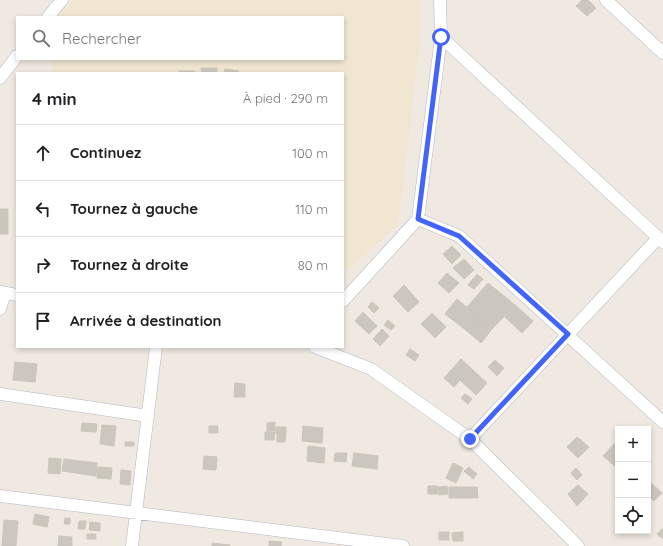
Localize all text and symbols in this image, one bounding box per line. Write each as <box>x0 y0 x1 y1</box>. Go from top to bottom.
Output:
search box <box>16 16 344 60</box>
icon: search <box>30 27 52 49</box>
route start <box>432 28 450 46</box>
text: Rechercher <box>62 29 141 48</box>
text: 4 min <box>32 88 77 109</box>
text: À pied · 290 m <box>243 90 328 106</box>
icon: ahead <box>32 142 54 164</box>
text: Continuez <box>70 143 141 162</box>
text: 100 m <box>292 145 328 161</box>
icon: left <box>32 198 54 220</box>
text: Tournez à gauche <box>70 199 198 218</box>
text: 110 m <box>295 201 328 217</box>
icon: right <box>32 254 54 276</box>
text: Tournez à droite <box>70 255 189 274</box>
text: 80 m <box>298 257 328 273</box>
icon: arrive <box>32 310 54 332</box>
text: Arrivée à destination <box>70 311 222 330</box>
map controls <box>615 426 651 534</box>
button: + <box>615 426 651 462</box>
route end <box>461 430 479 448</box>
button: − <box>615 462 651 498</box>
button: locate <box>615 498 651 534</box>

